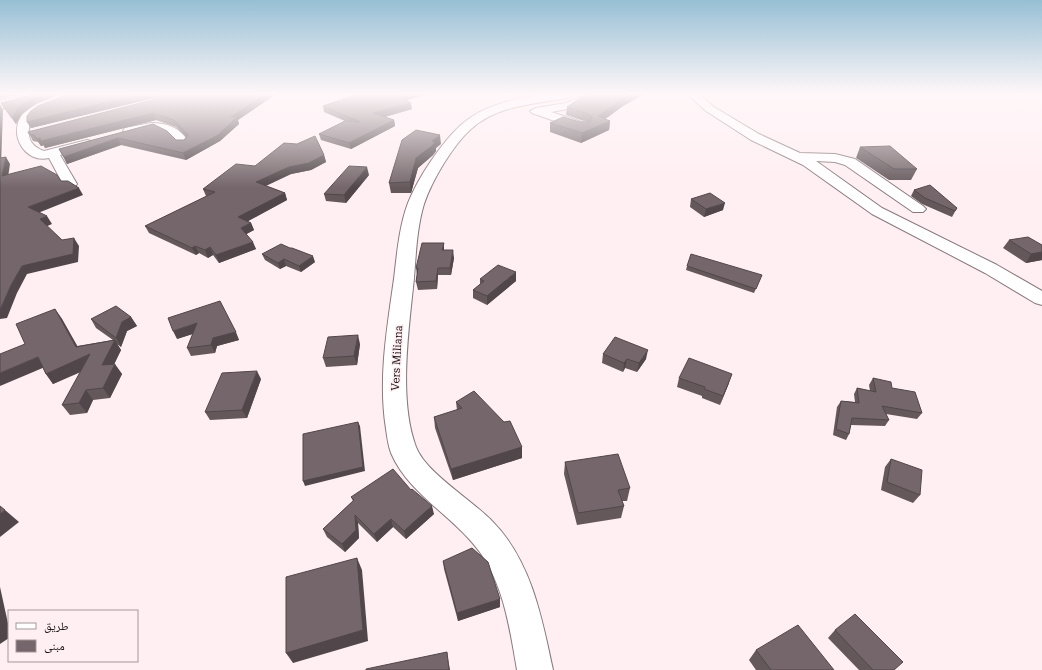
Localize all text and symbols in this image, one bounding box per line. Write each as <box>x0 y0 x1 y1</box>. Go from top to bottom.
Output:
street label: Vers Miliana <box>389 325 405 391</box>
legend <box>8 610 138 662</box>
text: طريق <box>44 619 69 633</box>
text: مبنى <box>44 639 65 653</box>

